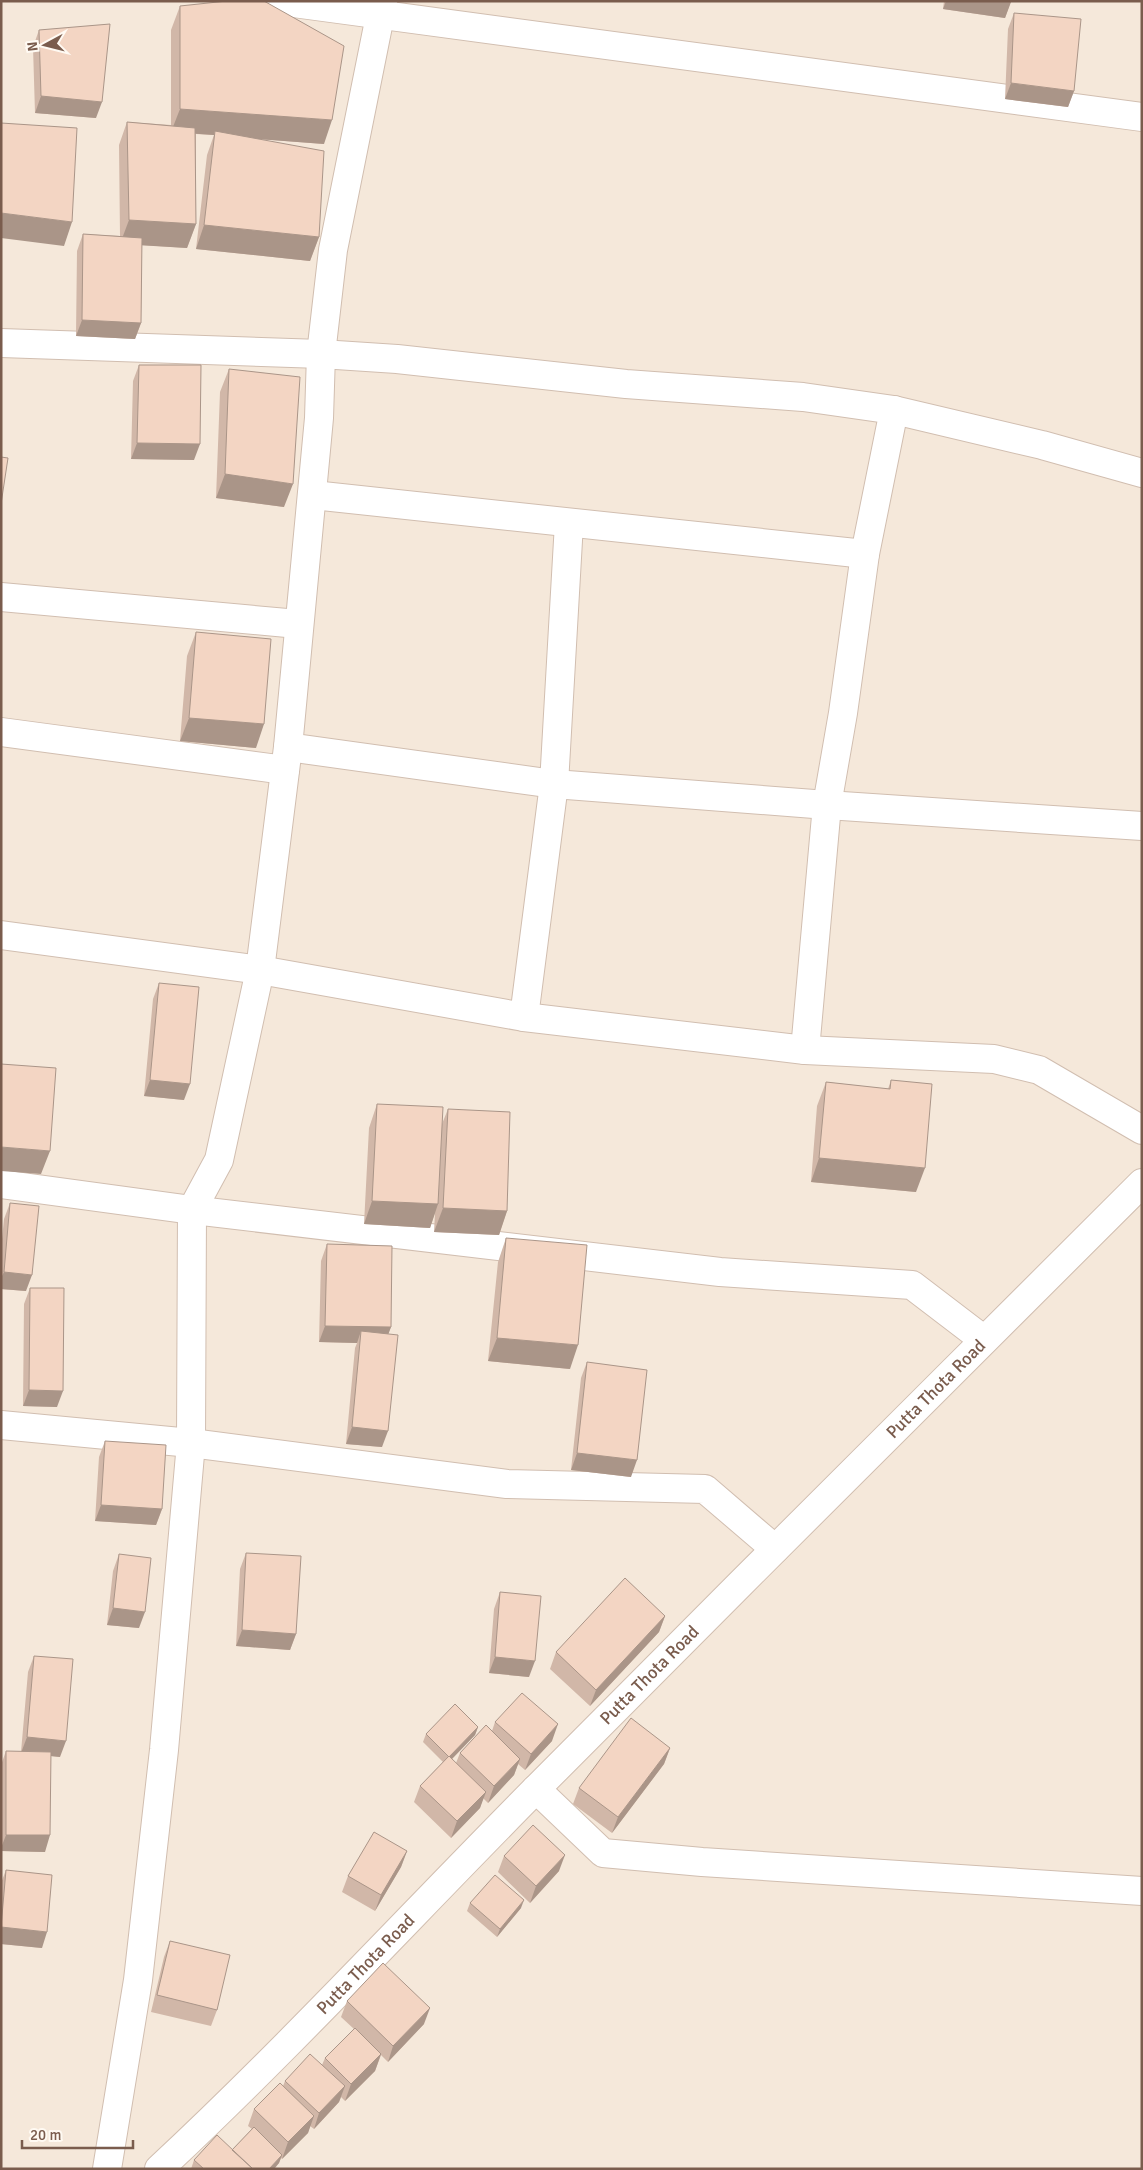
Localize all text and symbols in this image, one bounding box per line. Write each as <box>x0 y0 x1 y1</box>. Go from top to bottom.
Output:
north arrow <box>20 20 70 70</box>
text: N <box>24 41 42 52</box>
street label: Putta Thota Road <box>881 1335 990 1443</box>
street label: Putta Thota Road <box>595 1621 703 1729</box>
street label: Putta Thota Road <box>312 1909 419 2019</box>
scale bar <box>22 2118 134 2150</box>
text: 20 m <box>30 2126 61 2144</box>

